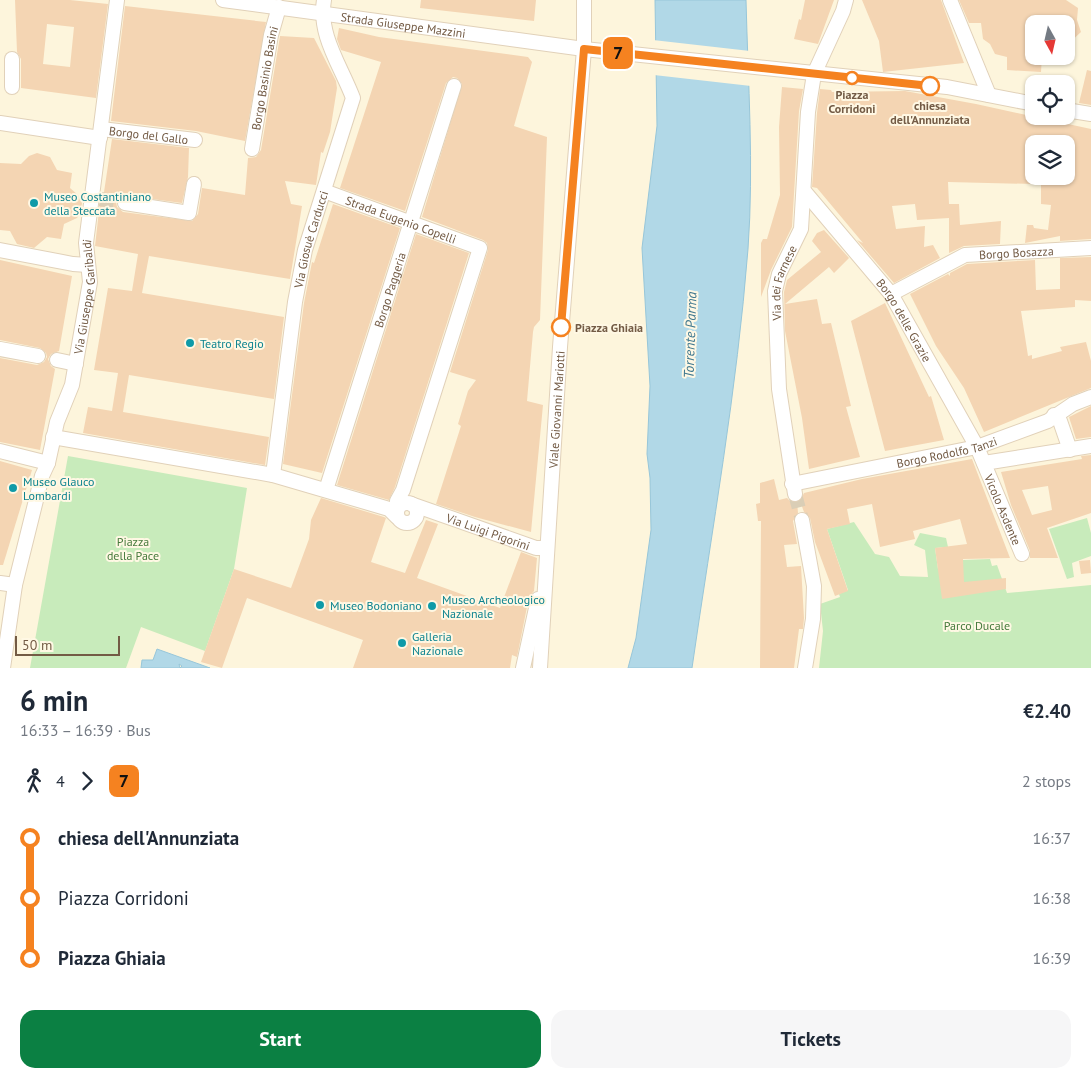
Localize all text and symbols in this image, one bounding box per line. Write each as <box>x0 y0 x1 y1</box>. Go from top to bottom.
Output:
street label: Strada Giuseppe Mazzini <box>340 9 467 40</box>
north arrow <box>1025 15 1075 65</box>
map controls <box>1025 15 1075 185</box>
street label: Borgo Basinio Basini <box>248 24 281 131</box>
line badge: 7 <box>602 37 634 69</box>
text: 7 <box>613 41 623 64</box>
marker: Piazza Corridoni <box>845 71 859 85</box>
button: locate <box>1025 75 1075 125</box>
marker: chiesa dell'Annunziata <box>920 76 940 96</box>
place label: Piazza Corridoni <box>828 87 876 116</box>
place label: chiesa dell'Annunziata <box>890 98 970 127</box>
street label: Borgo del Gallo <box>108 122 189 147</box>
button: layers <box>1025 135 1075 185</box>
place label: Museo Costantiniano della Steccata <box>44 189 151 218</box>
street label: Via Giosuè Carducci <box>290 189 331 290</box>
street label: Strada Eugenio Copelli <box>344 192 458 246</box>
marker: Museo Costantiniano della Steccata <box>28 197 40 209</box>
street label: Via Giuseppe Garibaldi <box>70 238 98 356</box>
street label: Via dei Farnese <box>767 242 800 322</box>
street label: Borgo Bosazza <box>979 243 1054 262</box>
street label: Borgo Paggeria <box>370 250 408 329</box>
street label: Borgo delle Grazie <box>874 275 935 364</box>
water label: Torrente Parma <box>679 291 701 379</box>
marker: Piazza Ghiaia <box>551 317 571 337</box>
place label: Piazza Ghiaia <box>575 320 643 335</box>
place label: Teatro Regio <box>200 336 264 351</box>
marker: Teatro Regio <box>184 337 196 349</box>
street label: Viale Giovanni Mariotti <box>545 350 567 470</box>
street label: Borgo Rodolfo Tanzi <box>895 433 999 470</box>
street label: Vicolo Asdente <box>981 471 1025 547</box>
place label: Museo Glauco Lombardi <box>23 474 94 503</box>
marker: Museo Glauco Lombardi <box>7 482 19 494</box>
street label: Via Luigi Pigorini <box>444 509 532 553</box>
park label: Piazza della Pace <box>107 534 159 563</box>
place label: Museo Archeologico Nazionale <box>442 592 545 621</box>
place label: Museo Bodoniano <box>330 598 422 613</box>
marker: Museo Bodoniano <box>314 599 326 611</box>
marker: Museo Archeologico Nazionale <box>426 600 438 612</box>
park label: Parco Ducale <box>944 618 1010 633</box>
place label: Galleria Nazionale <box>412 629 463 658</box>
scale bar <box>15 633 120 656</box>
text: 50 m <box>22 636 52 654</box>
marker: Galleria Nazionale <box>396 637 408 649</box>
text: 6 min <box>20 682 88 719</box>
text: €2.40 <box>1023 699 1071 723</box>
text: 16:33 – 16:39 · Bus <box>20 720 151 740</box>
icon: walk <box>20 767 48 795</box>
icon: forward <box>73 767 101 795</box>
text: 7 <box>119 769 129 792</box>
text: 4 <box>56 771 65 791</box>
text: 2 stops <box>1022 771 1071 791</box>
text: chiesa dell'Annunziata <box>58 826 239 850</box>
text: 16:37 <box>1033 828 1071 848</box>
text: Piazza Corridoni <box>58 886 189 910</box>
text: 16:38 <box>1033 888 1071 908</box>
text: Piazza Ghiaia <box>58 946 166 970</box>
text: 16:39 <box>1033 948 1071 968</box>
button: Start <box>20 1010 541 1068</box>
button: Tickets <box>551 1010 1071 1068</box>

